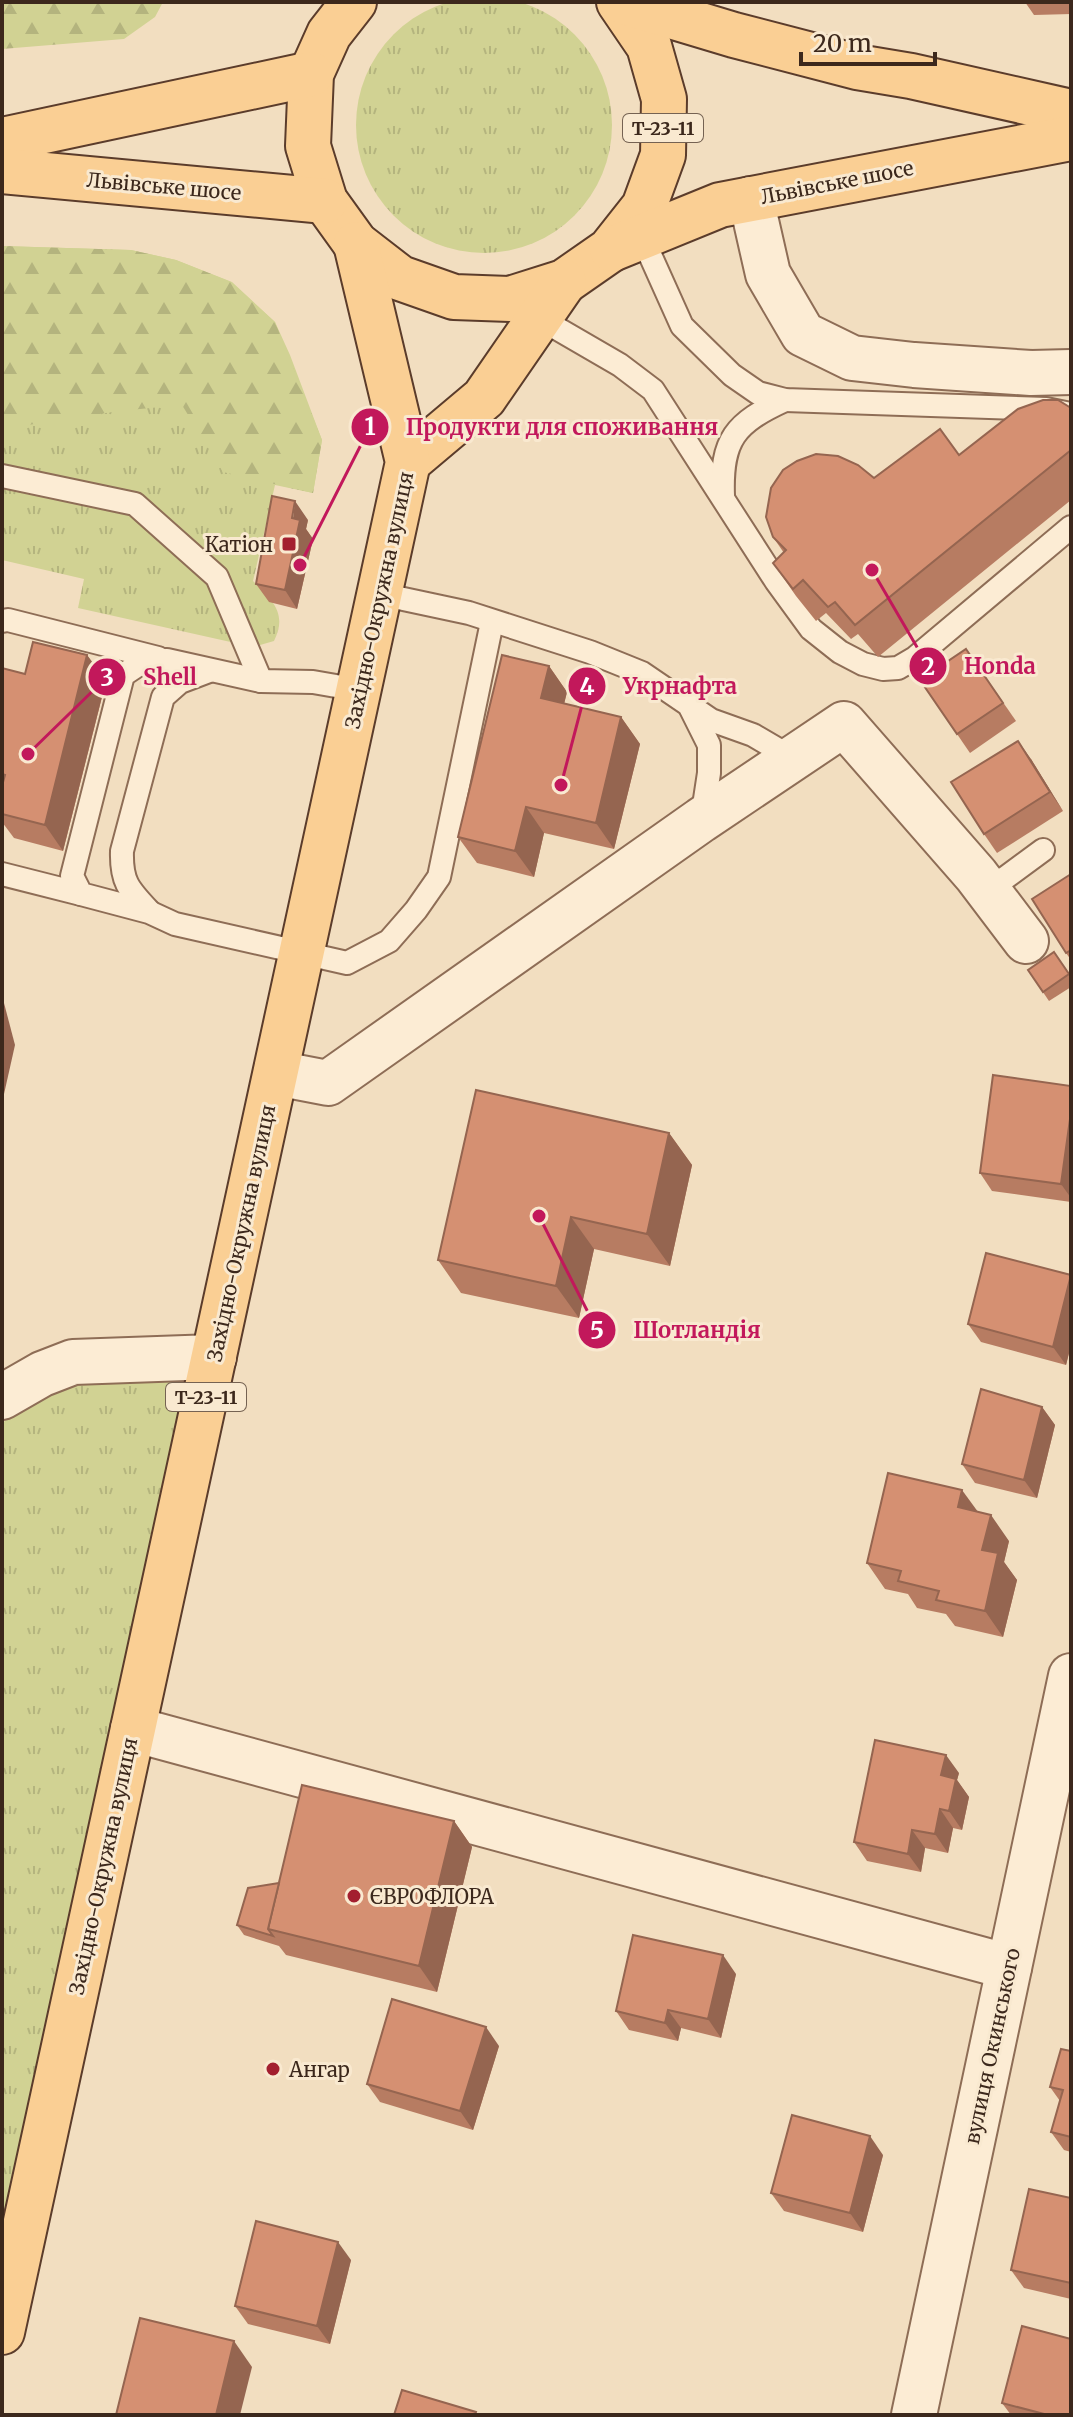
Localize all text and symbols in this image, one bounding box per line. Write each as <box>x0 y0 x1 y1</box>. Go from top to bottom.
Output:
scale bar <box>801 16 935 66</box>
text: 20 m <box>813 28 872 59</box>
road number: Т-23-11 <box>623 114 703 142</box>
street label: Львівське шосе <box>758 155 916 209</box>
street label: Львівське шосе <box>86 167 242 205</box>
callout: Продукти для споживання <box>350 404 734 450</box>
text: 1 <box>364 411 376 442</box>
text: Продукти для споживання <box>406 413 718 441</box>
street label: Західно-Окружна вулиця <box>340 469 418 731</box>
place label: Катіон <box>205 532 273 557</box>
marker: Катіон <box>280 535 298 553</box>
callout: Honda <box>908 643 1052 689</box>
text: 2 <box>921 651 935 682</box>
text: Honda <box>964 652 1036 680</box>
callout: Shell <box>87 654 213 700</box>
text: 3 <box>100 662 114 693</box>
text: Shell <box>143 663 197 691</box>
callout: Укрнафта <box>567 663 753 709</box>
text: 4 <box>579 671 595 702</box>
text: Укрнафта <box>622 672 737 700</box>
street label: Західно-Окружна вулиця <box>202 1102 280 1364</box>
callout: Шотландія <box>577 1307 777 1353</box>
text: 5 <box>590 1315 604 1346</box>
text: Шотландія <box>633 1316 761 1344</box>
road number: Т-23-11 <box>166 1383 246 1411</box>
street label: Західно-Окружна вулиця <box>64 1735 142 1997</box>
place label: ЄВРОФЛОРА <box>370 1884 495 1909</box>
marker: ЄВРОФЛОРА <box>345 1887 363 1905</box>
street label: вулиця Окинського <box>959 1945 1025 2146</box>
place label: Ангар <box>288 2057 350 2082</box>
marker: Ангар <box>264 2060 282 2078</box>

